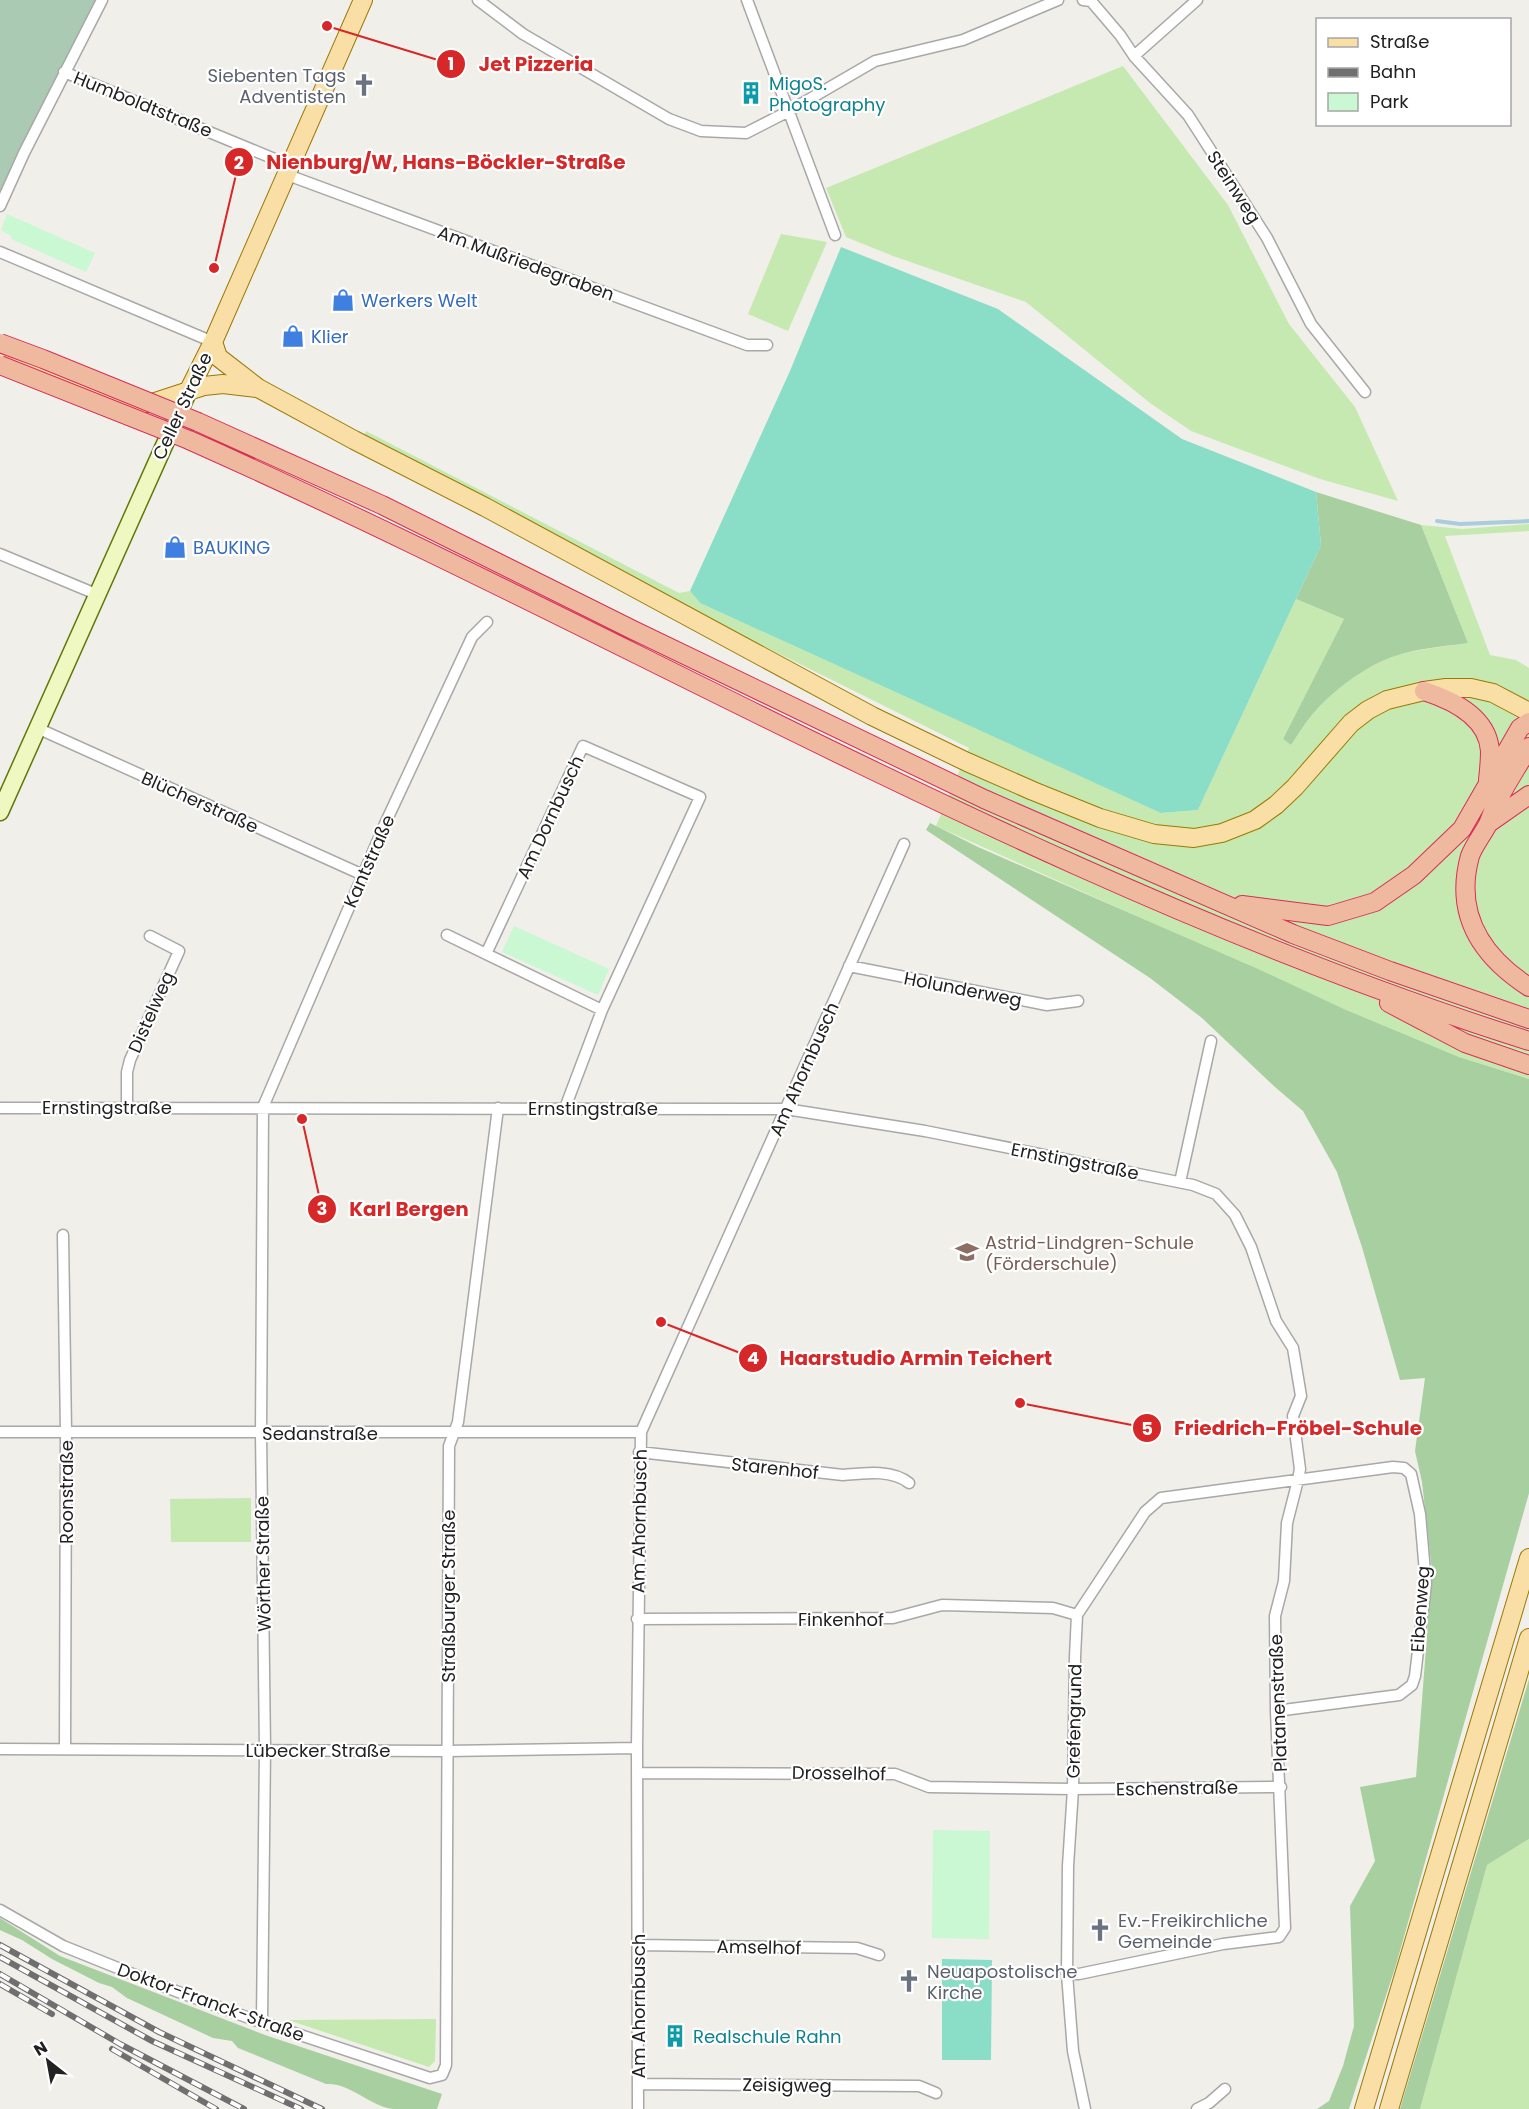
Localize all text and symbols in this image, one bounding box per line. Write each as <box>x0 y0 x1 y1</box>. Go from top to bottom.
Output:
legend <box>1316 18 1511 126</box>
text: Straße <box>1370 29 1429 54</box>
callout: Jet Pizzeria <box>436 45 605 83</box>
text: Jet Pizzeria <box>479 50 593 78</box>
text: 1 <box>448 51 454 76</box>
text: Bahn <box>1370 59 1416 84</box>
place label: Siebenten Tags Adventisten <box>207 63 346 109</box>
street label: Humboldtstraße <box>70 65 216 143</box>
place label: MigoS. Photography <box>769 71 885 117</box>
church icon: Siebenten Tags Adventisten <box>351 72 377 98</box>
building icon: MigoS. Photography <box>738 80 764 106</box>
text: Park <box>1370 89 1409 114</box>
callout: Nienburg/W, Hans-Böckler-Straße <box>224 143 638 181</box>
street label: Steinweg <box>1201 146 1267 228</box>
text: Nienburg/W, Hans-Böckler-Straße <box>266 148 626 176</box>
text: 2 <box>234 150 244 175</box>
street label: Am Mußriedegraben <box>434 219 618 307</box>
shop icon: Werkers Welt <box>330 287 356 313</box>
place label: Werkers Welt <box>361 288 478 313</box>
shop icon: Klier <box>280 323 306 349</box>
place label: Klier <box>311 324 349 349</box>
street label: Celler Straße <box>146 348 218 464</box>
shop icon: BAUKING <box>162 534 188 560</box>
place label: BAUKING <box>193 535 270 560</box>
street label: Am Dornbusch <box>510 751 590 883</box>
street label: Blücherstraße <box>138 765 262 839</box>
street label: Kantstraße <box>337 811 401 911</box>
street label: Holunderweg <box>902 965 1024 1013</box>
street label: Distelweg <box>122 967 180 1057</box>
street label: Am Ahornbusch <box>763 998 845 1140</box>
street label: Ernstingstraße <box>42 1095 172 1120</box>
street label: Ernstingstraße <box>528 1096 658 1121</box>
street label: Ernstingstraße <box>1009 1136 1141 1186</box>
callout: Karl Bergen <box>307 1190 481 1228</box>
text: Karl Bergen <box>349 1195 469 1223</box>
text: 3 <box>317 1196 327 1221</box>
place label: Astrid-Lindgren-Schule (Förderschule) <box>985 1230 1194 1276</box>
school or university icon: Astrid-Lindgren-Schule (Förderschule) <box>954 1239 980 1265</box>
callout: Haarstudio Armin Teichert <box>738 1339 1064 1377</box>
text: Haarstudio Armin Teichert <box>780 1344 1052 1372</box>
text: 4 <box>747 1345 759 1370</box>
callout: Friedrich-Fröbel-Schule <box>1132 1409 1434 1447</box>
text: Friedrich-Fröbel-Schule <box>1174 1414 1422 1442</box>
text: 5 <box>1141 1416 1153 1441</box>
street label: Sedanstraße <box>262 1421 378 1446</box>
street label: Roonstraße <box>54 1440 79 1544</box>
street label: Am Ahornbusch <box>625 1449 653 1593</box>
street label: Starenhof <box>730 1451 820 1485</box>
street label: Wörther Straße <box>249 1496 277 1632</box>
street label: Straßburger Straße <box>436 1510 461 1682</box>
street label: Eibenweg <box>1405 1565 1435 1653</box>
street label: Finkenhof <box>798 1607 884 1632</box>
street label: Platanenstraße <box>1263 1634 1293 1772</box>
street label: Grefengrund <box>1061 1664 1087 1778</box>
street label: Lübecker Straße <box>246 1738 390 1763</box>
street label: Drosselhof <box>792 1760 886 1786</box>
street label: Eschenstraße <box>1116 1774 1238 1802</box>
place label: Ev.-Freikirchliche Gemeinde <box>1118 1908 1268 1954</box>
church icon: Ev.-Freikirchliche Gemeinde <box>1087 1917 1113 1943</box>
street label: Am Ahornbusch <box>626 1934 651 2078</box>
street label: Amselhof <box>716 1934 802 1960</box>
street label: Doktor-Franck-Straße <box>114 1957 308 2047</box>
place label: Neuapostolische Kirche <box>927 1959 1078 2005</box>
church icon: Neuapostolische Kirche <box>896 1968 922 1994</box>
building icon: Realschule Rahn <box>662 2023 688 2049</box>
place label: Realschule Rahn <box>693 2024 842 2049</box>
north arrow <box>18 2031 78 2091</box>
text: N <box>29 2036 52 2062</box>
street label: Zeisigweg <box>742 2072 832 2098</box>

